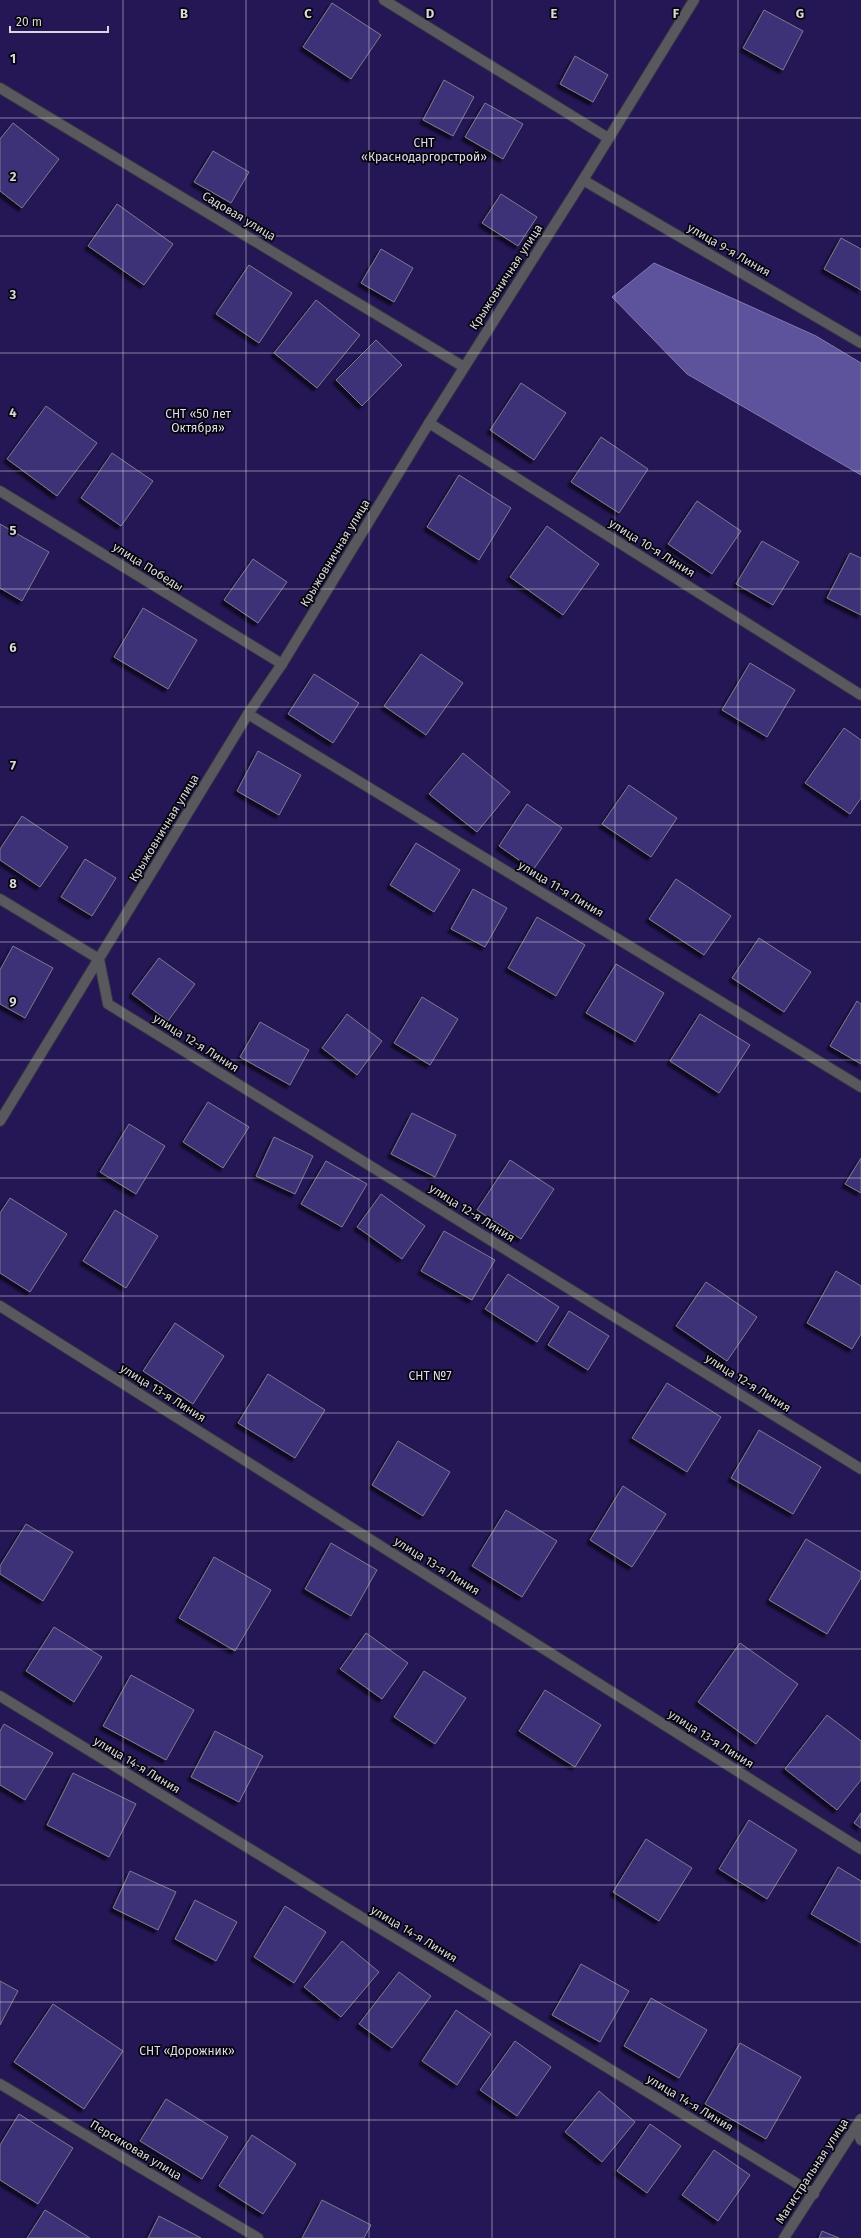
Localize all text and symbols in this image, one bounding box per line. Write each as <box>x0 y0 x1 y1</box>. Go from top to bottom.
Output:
text: B <box>180 6 188 21</box>
text: C <box>304 6 312 21</box>
text: D <box>426 6 435 21</box>
text: E <box>551 6 558 21</box>
text: F <box>673 6 680 21</box>
text: G <box>796 6 804 21</box>
scale bar <box>10 8 108 34</box>
text: 20 m <box>16 15 42 29</box>
text: 1 <box>10 51 16 66</box>
park label: СНТ «Краснодаргорстрой» <box>361 136 487 164</box>
text: 2 <box>10 169 17 184</box>
street label: Садовая улица <box>200 189 278 243</box>
street label: улица 9-я Линия <box>685 221 773 279</box>
street label: Крыжовничная улица <box>467 222 545 332</box>
text: 3 <box>9 287 17 302</box>
text: 4 <box>9 405 17 420</box>
park label: СНТ «50 лет Октября» <box>165 407 231 435</box>
street label: Крыжовничная улица <box>297 497 373 609</box>
street label: улица 10-я Линия <box>606 516 698 580</box>
text: 5 <box>10 523 17 538</box>
street label: улица Победы <box>110 540 186 594</box>
text: 6 <box>9 640 17 655</box>
text: 7 <box>10 758 16 773</box>
street label: Крыжовничная улица <box>126 772 202 884</box>
street label: улица 11-я Линия <box>516 858 606 920</box>
text: 8 <box>9 876 17 891</box>
text: 9 <box>9 994 17 1009</box>
street label: улица 12-я Линия <box>151 1011 241 1075</box>
street label: улица 12-я Линия <box>427 1181 517 1245</box>
street label: улица 12-я Линия <box>703 1351 793 1415</box>
street label: улица 13-я Линия <box>118 1361 208 1425</box>
park label: СНТ №7 <box>409 1369 451 1383</box>
street label: улица 13-я Линия <box>392 1534 482 1598</box>
street label: улица 13-я Линия <box>666 1707 756 1771</box>
street label: улица 14-я Линия <box>91 1734 183 1796</box>
street label: улица 14-я Линия <box>368 1903 460 1965</box>
park label: СНТ «Дорожник» <box>139 2044 235 2058</box>
street label: улица 14-я Линия <box>644 2072 736 2134</box>
street label: Магистральная улица <box>773 2116 851 2226</box>
street label: Персиковая улица <box>88 2117 184 2183</box>

